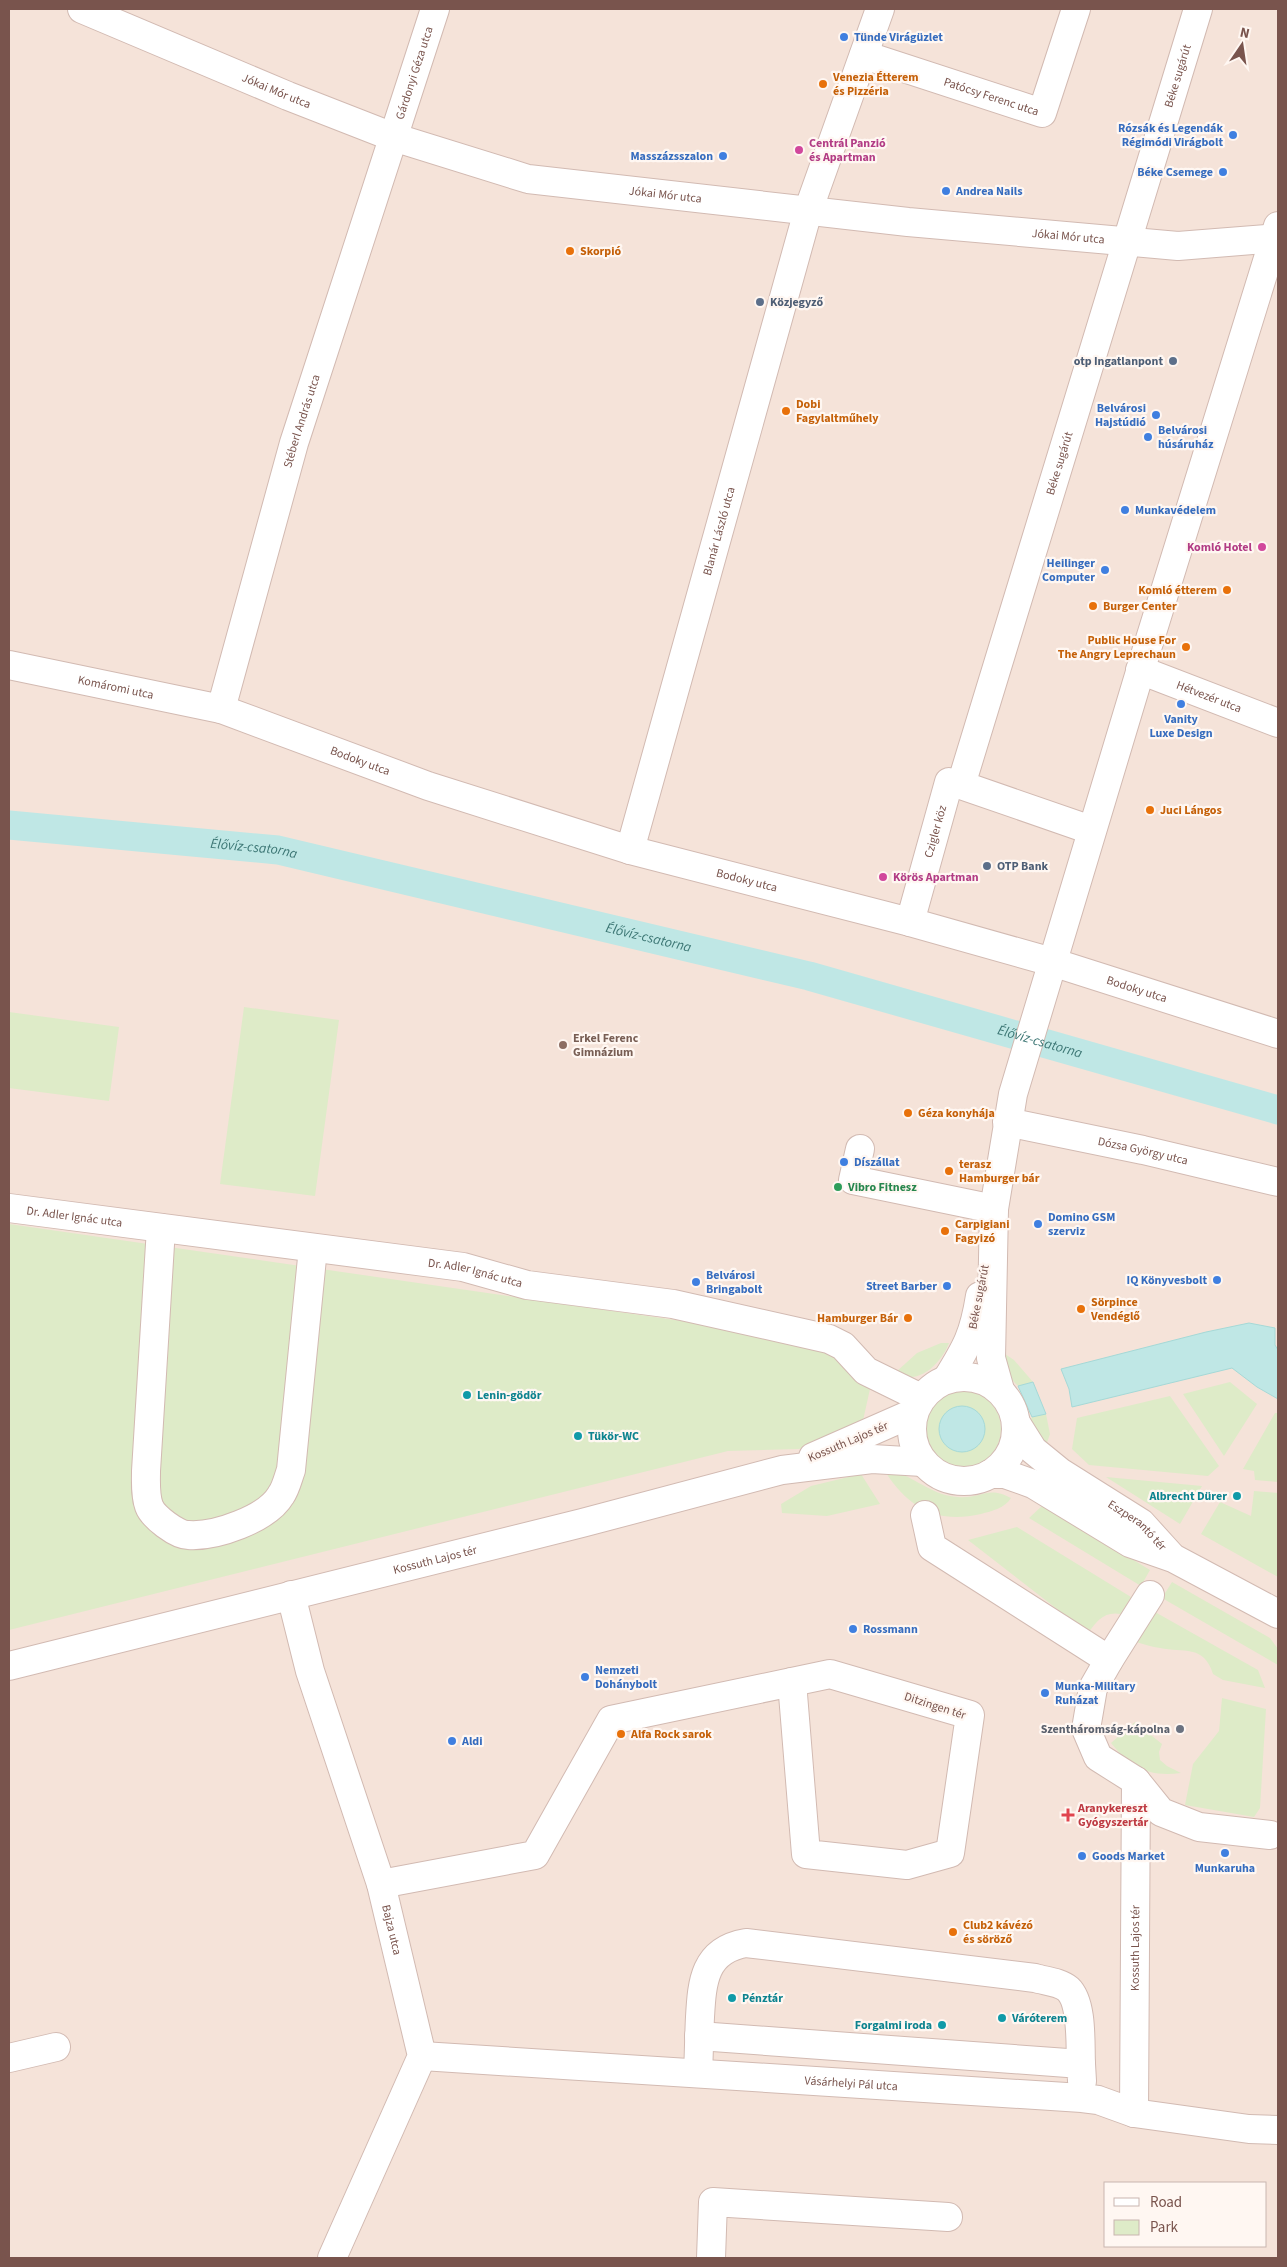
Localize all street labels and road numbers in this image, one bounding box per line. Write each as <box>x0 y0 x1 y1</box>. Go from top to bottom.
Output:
street label: Gárdonyi Géza utca <box>391 24 437 122</box>
street label: Béke sugárút <box>1160 42 1195 110</box>
street label: Jókai Mór utca <box>239 69 313 113</box>
street label: Patócsy Ferenc utca <box>942 73 1041 120</box>
street label: Jókai Mór utca <box>628 182 703 207</box>
street label: Jókai Mór utca <box>1031 225 1105 248</box>
street label: Stéberl András utca <box>279 372 324 470</box>
street label: Béke sugárút <box>1042 430 1077 497</box>
street label: Blanár László utca <box>698 485 739 577</box>
street label: Komáromi utca <box>76 671 155 703</box>
street label: Hétvezér utca <box>1174 676 1244 717</box>
street label: Bodoky utca <box>328 742 392 780</box>
street label: Czigler köz <box>920 803 951 860</box>
street label: Bodoky utca <box>714 864 779 896</box>
street label: Bodoky utca <box>1104 971 1169 1007</box>
street label: Dózsa György utca <box>1096 1132 1190 1169</box>
street label: Dr. Adler Ignác utca <box>25 1202 123 1231</box>
street label: Dr. Adler Ignác utca <box>427 1254 525 1292</box>
street label: Béke sugárút <box>964 1263 994 1331</box>
street label: Kossuth Lajos tér <box>805 1417 892 1467</box>
street label: Eszperantó tér <box>1105 1496 1171 1555</box>
street label: Kossuth Lajos tér <box>391 1541 479 1578</box>
street label: Ditzingen tér <box>902 1688 969 1724</box>
street label: Bajza utca <box>378 1903 406 1957</box>
street label: Kossuth Lajos tér <box>1126 1904 1144 1991</box>
street label: Vásárhelyi Pál utca <box>804 2072 898 2095</box>

